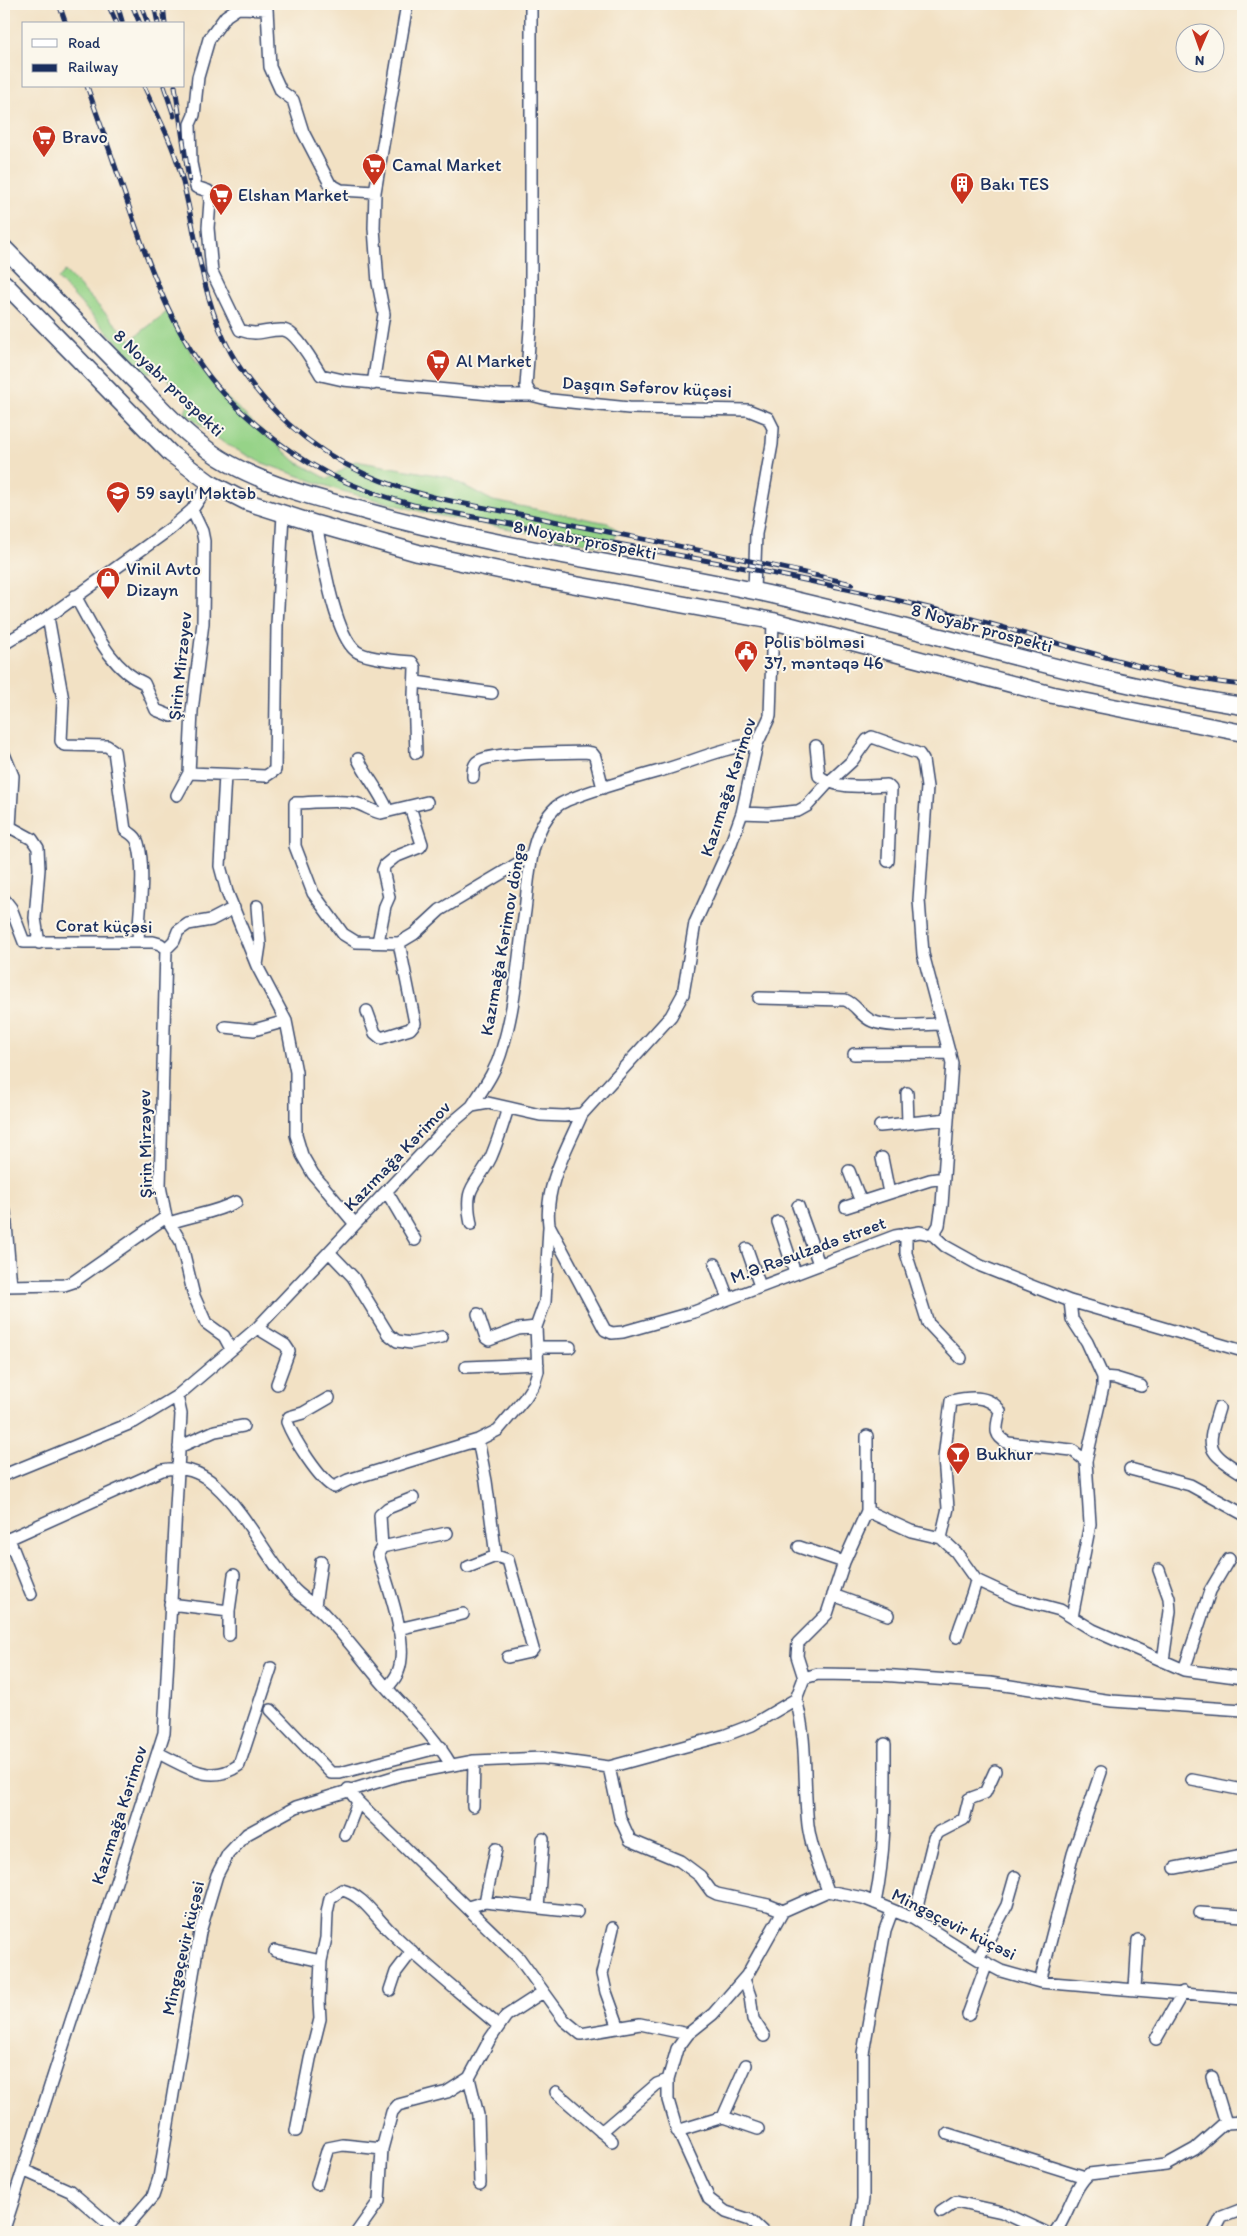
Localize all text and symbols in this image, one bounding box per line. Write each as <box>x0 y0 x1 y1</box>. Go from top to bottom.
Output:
legend <box>22 22 185 88</box>
north arrow <box>1174 22 1224 72</box>
text: Road <box>68 34 101 52</box>
text: N <box>1195 52 1205 69</box>
text: Railway <box>68 58 118 76</box>
supermarket icon: Bravo <box>31 124 57 158</box>
place label: Bravo <box>62 126 108 148</box>
supermarket icon: Camal Market <box>361 152 387 186</box>
place label: Camal Market <box>392 154 502 176</box>
building icon: Bakı TES <box>949 171 975 205</box>
place label: Bakı TES <box>980 173 1049 195</box>
supermarket icon: Elshan Market <box>208 182 234 216</box>
place label: Elshan Market <box>238 184 349 206</box>
street label: 8 Noyabr prospekti <box>109 325 229 441</box>
supermarket icon: Al Market <box>425 348 451 382</box>
place label: Al Market <box>456 350 532 372</box>
street label: Daşqın Səfərov küçəsi <box>561 372 733 402</box>
school or university icon: 59 saylı Məktəb <box>105 480 131 514</box>
place label: 59 saylı Məktəb <box>136 482 256 504</box>
street label: 8 Noyabr prospekti <box>512 515 658 565</box>
place label: Vinil Avto Dizayn <box>126 558 201 601</box>
shop icon: Vinil Avto Dizayn <box>95 566 121 600</box>
street label: 8 Noyabr prospekti <box>909 599 1055 657</box>
street label: Şirin Mirzəyev <box>163 610 197 721</box>
place label: Polis bölməsi 37, məntəqə 46 <box>764 631 884 674</box>
public building icon: Polis bölməsi 37, məntəqə 46 <box>733 639 759 673</box>
street label: Kazımağa Kərimov <box>695 714 761 859</box>
street label: Kazımağa Kərimov döngə <box>475 841 531 1037</box>
street label: Corat küçəsi <box>55 914 153 938</box>
street label: Şirin Mirzəyev <box>133 1089 157 1199</box>
street label: Kazımağa Kərimov <box>339 1096 456 1216</box>
street label: M.Ə.Rəsulzadə street <box>727 1212 889 1288</box>
bar icon: Bukhur <box>945 1441 971 1475</box>
place label: Bukhur <box>976 1443 1034 1465</box>
street label: Kazımağa Kərimov <box>86 1742 152 1887</box>
street label: Mingəçevir küçəsi <box>157 1879 209 2017</box>
street label: Mingəçevir küçəsi <box>888 1883 1020 1965</box>

